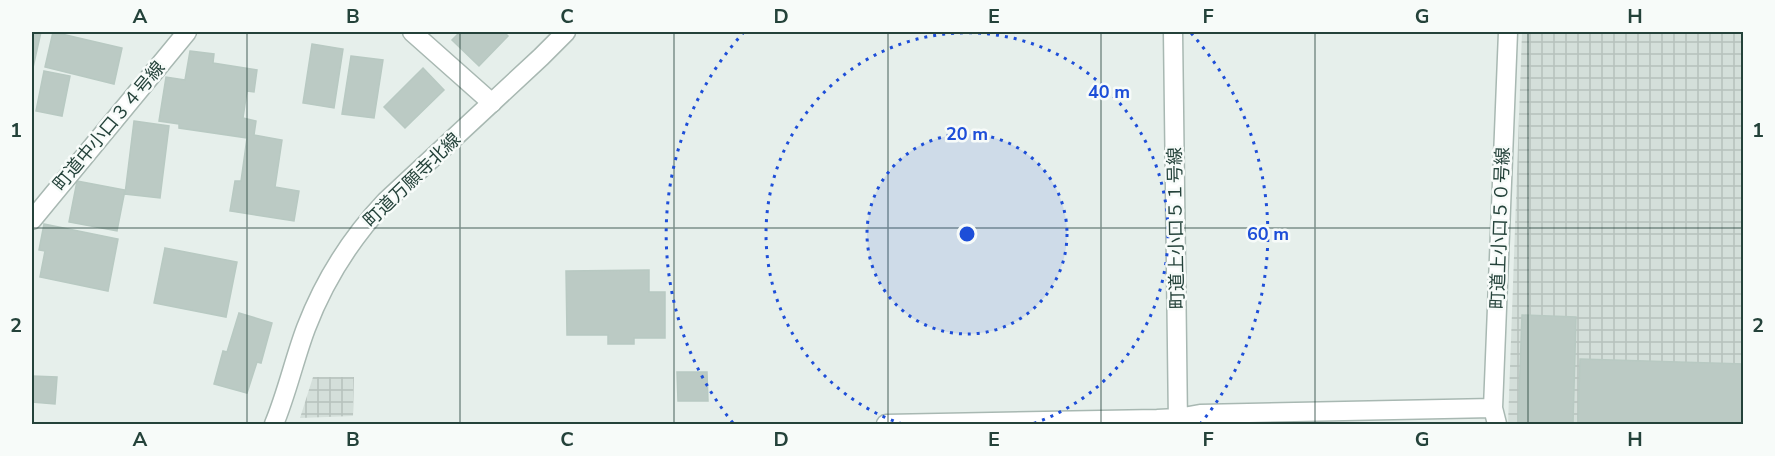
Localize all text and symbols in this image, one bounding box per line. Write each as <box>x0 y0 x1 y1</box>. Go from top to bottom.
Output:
text: A <box>133 3 148 30</box>
text: B <box>346 3 360 30</box>
text: C <box>560 3 574 30</box>
text: D <box>773 3 789 30</box>
text: E <box>988 3 1000 30</box>
text: F <box>1202 3 1214 30</box>
text: G <box>1415 3 1429 30</box>
text: H <box>1627 3 1643 30</box>
street label: 町道中小口３４号線 <box>48 56 170 196</box>
text: 40 m <box>1088 80 1130 104</box>
text: 1 <box>10 117 22 144</box>
text: 1 <box>1752 117 1764 144</box>
text: 20 m <box>946 122 988 146</box>
street label: 町道万願寺北線 <box>358 128 466 232</box>
street label: 町道上小口５１号線 <box>1163 147 1189 309</box>
street label: 町道上小口５０号線 <box>1485 147 1515 309</box>
text: 60 m <box>1247 222 1289 246</box>
centre of rings <box>957 224 977 244</box>
text: 2 <box>10 312 22 339</box>
text: 2 <box>1752 312 1764 339</box>
text: A <box>133 426 148 453</box>
text: B <box>346 426 360 453</box>
text: C <box>560 426 574 453</box>
text: D <box>773 426 789 453</box>
text: E <box>988 426 1000 453</box>
text: F <box>1202 426 1214 453</box>
text: G <box>1415 426 1429 453</box>
text: H <box>1627 426 1643 453</box>

